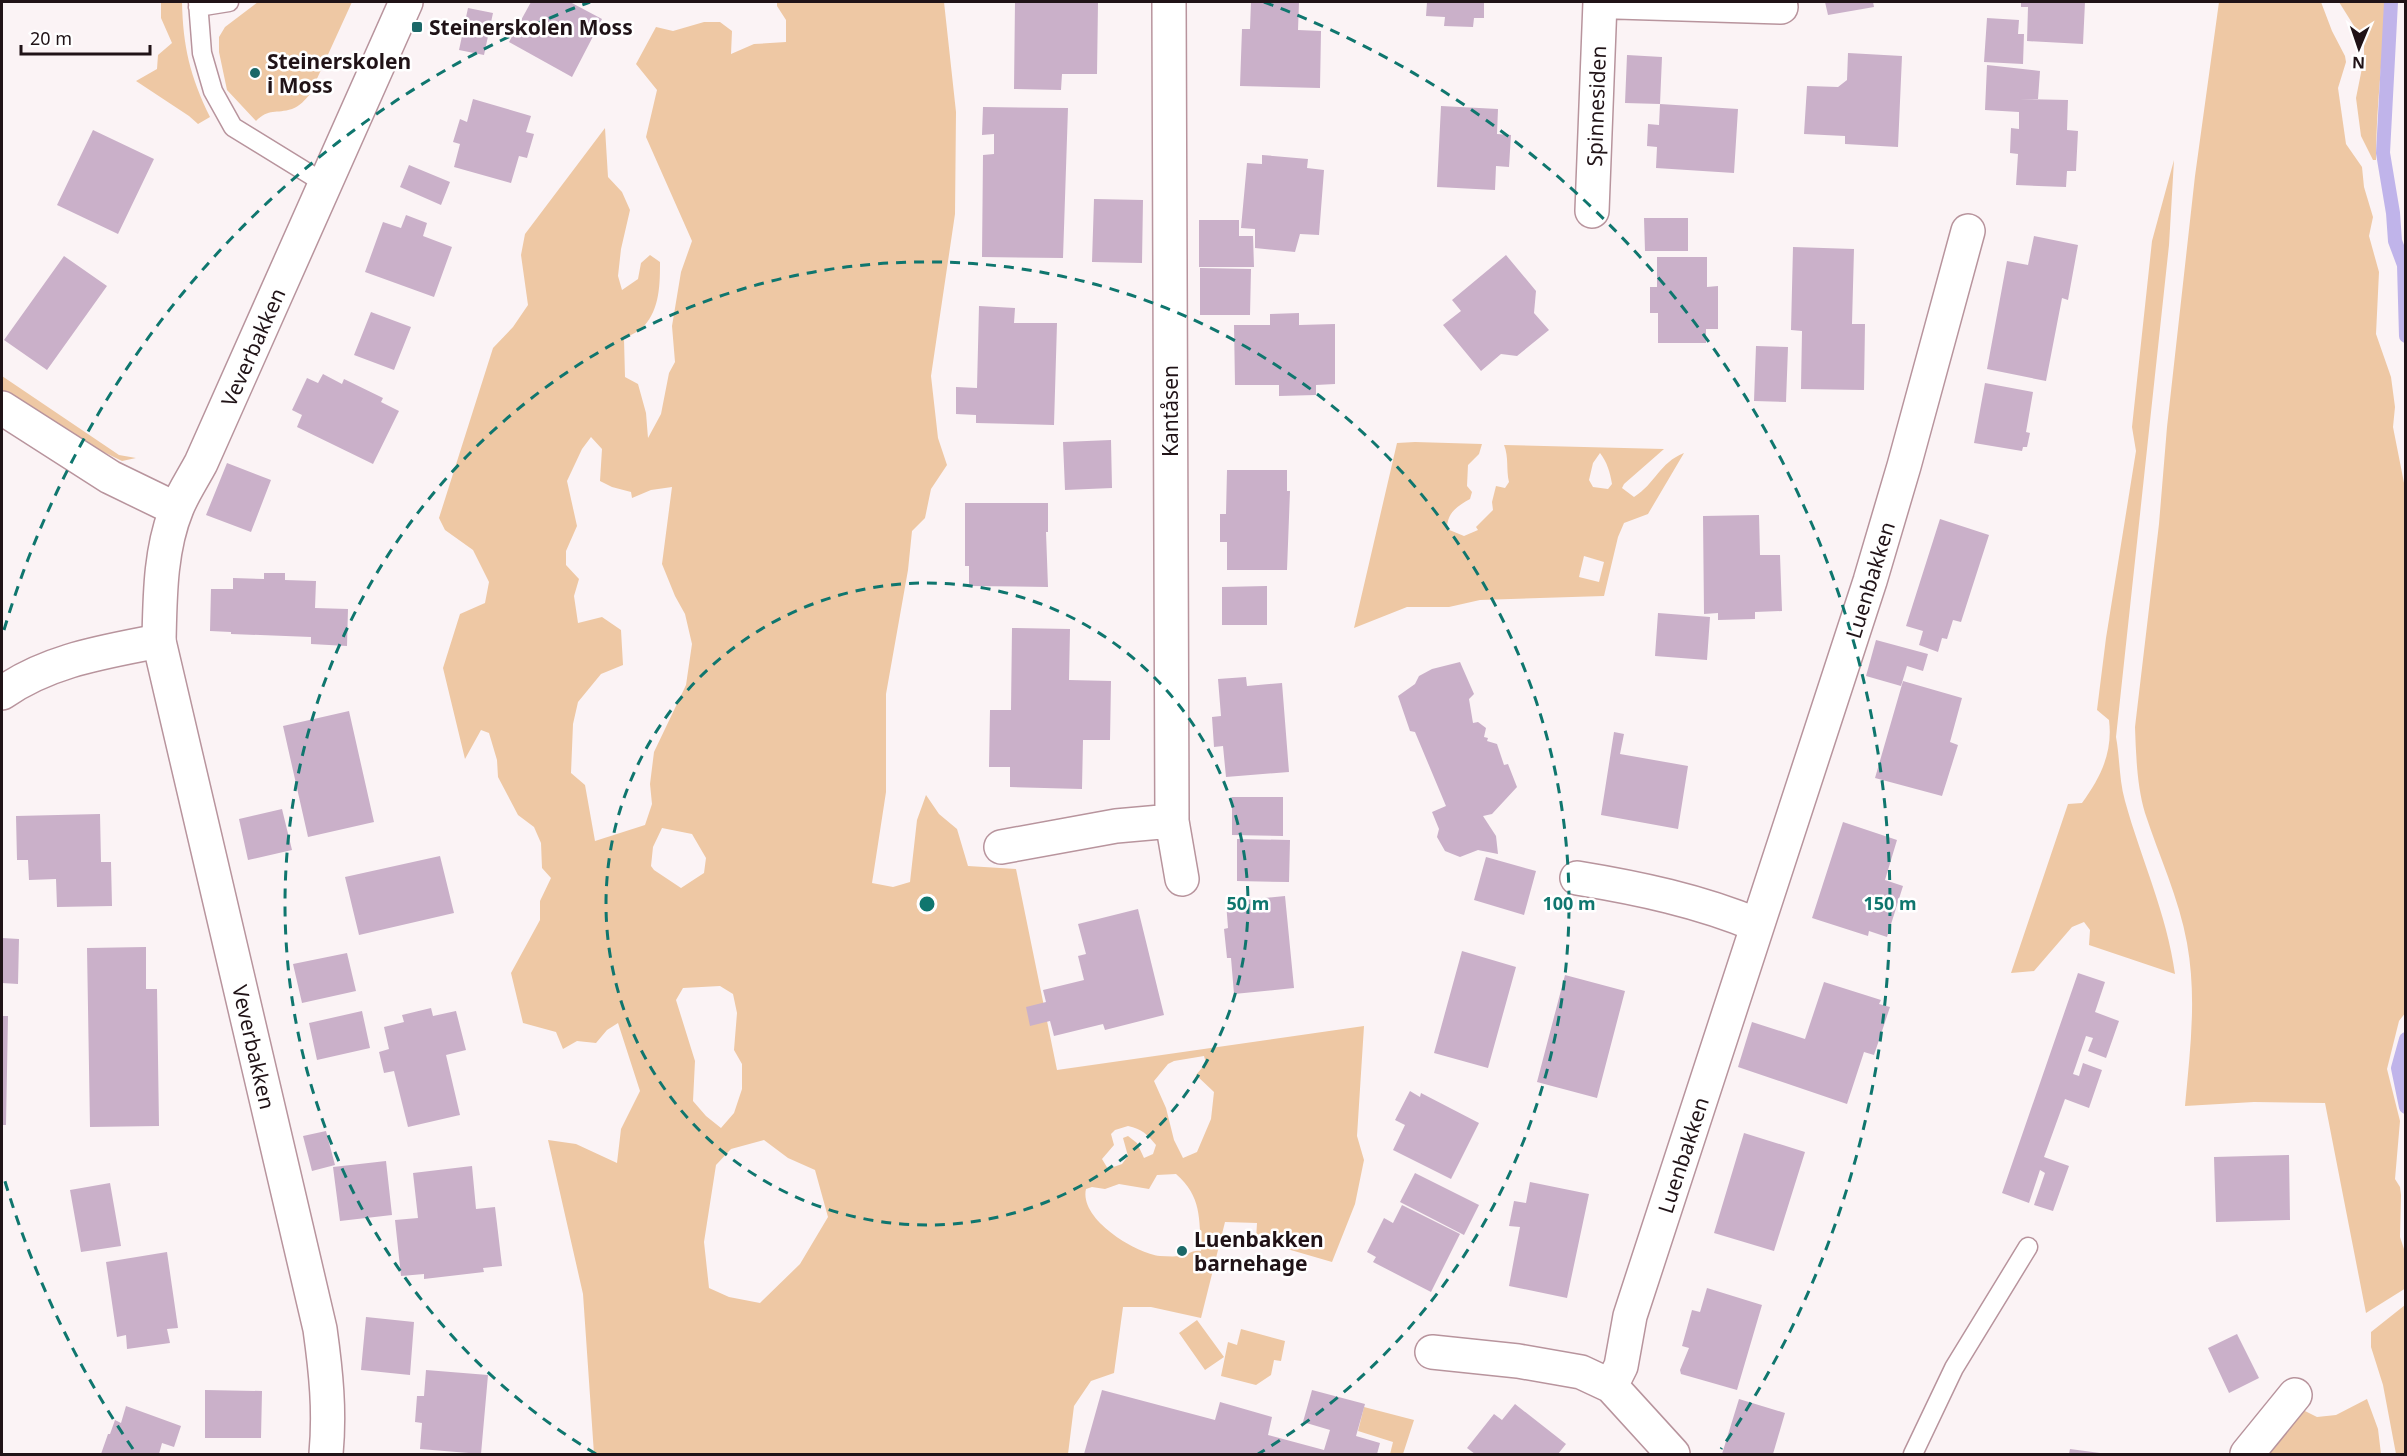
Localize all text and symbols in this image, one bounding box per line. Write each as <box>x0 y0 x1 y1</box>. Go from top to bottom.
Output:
place label: Steinerskolen Moss <box>429 13 633 41</box>
scale bar <box>21 18 150 56</box>
north arrow <box>2329 18 2389 78</box>
marker: Steinerskolen Moss <box>410 20 424 34</box>
text: 20 m <box>30 26 72 50</box>
street label: Spinnesiden <box>1580 45 1612 167</box>
place label: Steinerskolen i Moss <box>267 47 411 99</box>
text: N <box>2352 52 2365 74</box>
marker: Steinerskolen i Moss <box>248 66 262 80</box>
street label: Veverbakken <box>214 283 292 411</box>
street label: Kantåsen <box>1156 365 1184 457</box>
street label: Luenbakken <box>1839 518 1901 642</box>
text: 50 m <box>1227 891 1269 915</box>
text: 100 m <box>1542 891 1596 915</box>
text: 150 m <box>1863 891 1917 915</box>
centre of rings <box>917 894 937 914</box>
street label: Veverbakken <box>226 982 282 1112</box>
street label: Luenbakken <box>1651 1093 1715 1217</box>
place label: Luenbakken barnehage <box>1194 1225 1324 1277</box>
marker: Luenbakken barnehage <box>1175 1244 1189 1258</box>

